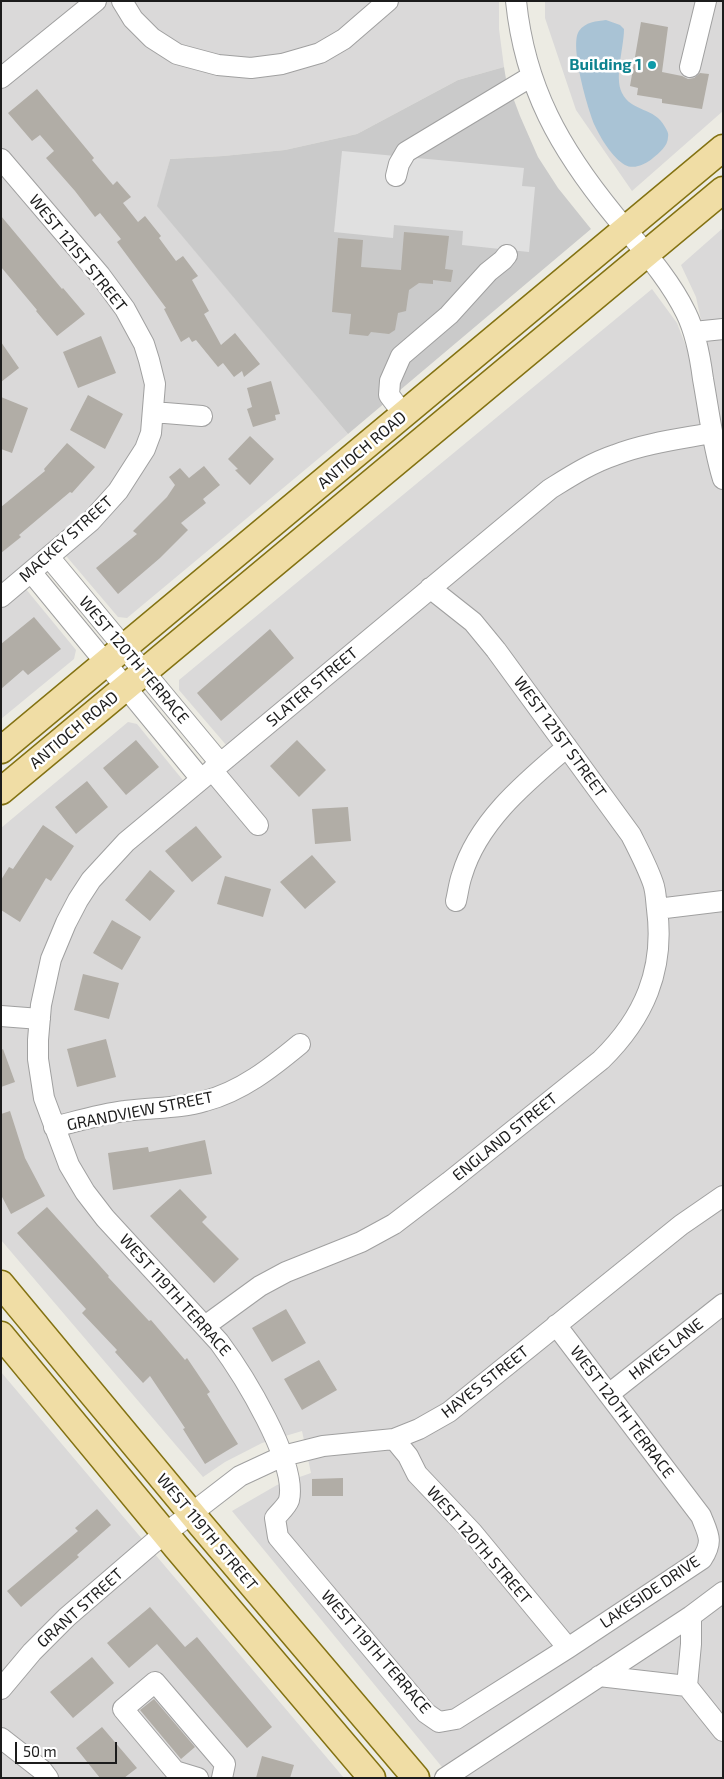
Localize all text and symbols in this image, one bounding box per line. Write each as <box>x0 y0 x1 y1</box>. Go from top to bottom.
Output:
place label: Building 1 <box>569 55 642 75</box>
marker: Building 1 <box>646 59 658 71</box>
street label: WEST 121ST STREET <box>25 191 131 315</box>
street label: ANTIOCH ROAD <box>314 407 410 493</box>
street label: MACKEY STREET <box>15 492 117 586</box>
street label: WEST 120TH TERRACE <box>75 592 193 728</box>
street label: SLATER STREET <box>262 643 362 731</box>
street label: WEST 121ST STREET <box>510 673 610 801</box>
street label: ANTIOCH ROAD <box>26 687 122 773</box>
street label: GRANDVIEW STREET <box>65 1087 215 1135</box>
street label: ENGLAND STREET <box>449 1089 561 1185</box>
street label: WEST 119TH TERRACE <box>115 1230 235 1360</box>
street label: HAYES LANE <box>625 1314 707 1384</box>
street label: HAYES STREET <box>437 1342 533 1422</box>
street label: WEST 120TH TERRACE <box>566 1342 678 1482</box>
street label: WEST 119TH STREET <box>152 1470 262 1594</box>
street label: WEST 120TH STREET <box>423 1482 535 1608</box>
street label: LAKESIDE DRIVE <box>596 1552 704 1632</box>
street label: GRANT STREET <box>33 1564 127 1652</box>
street label: WEST 119TH TERRACE <box>317 1586 435 1718</box>
scale bar <box>18 1732 120 1764</box>
text: 50 m <box>23 1742 57 1760</box>

